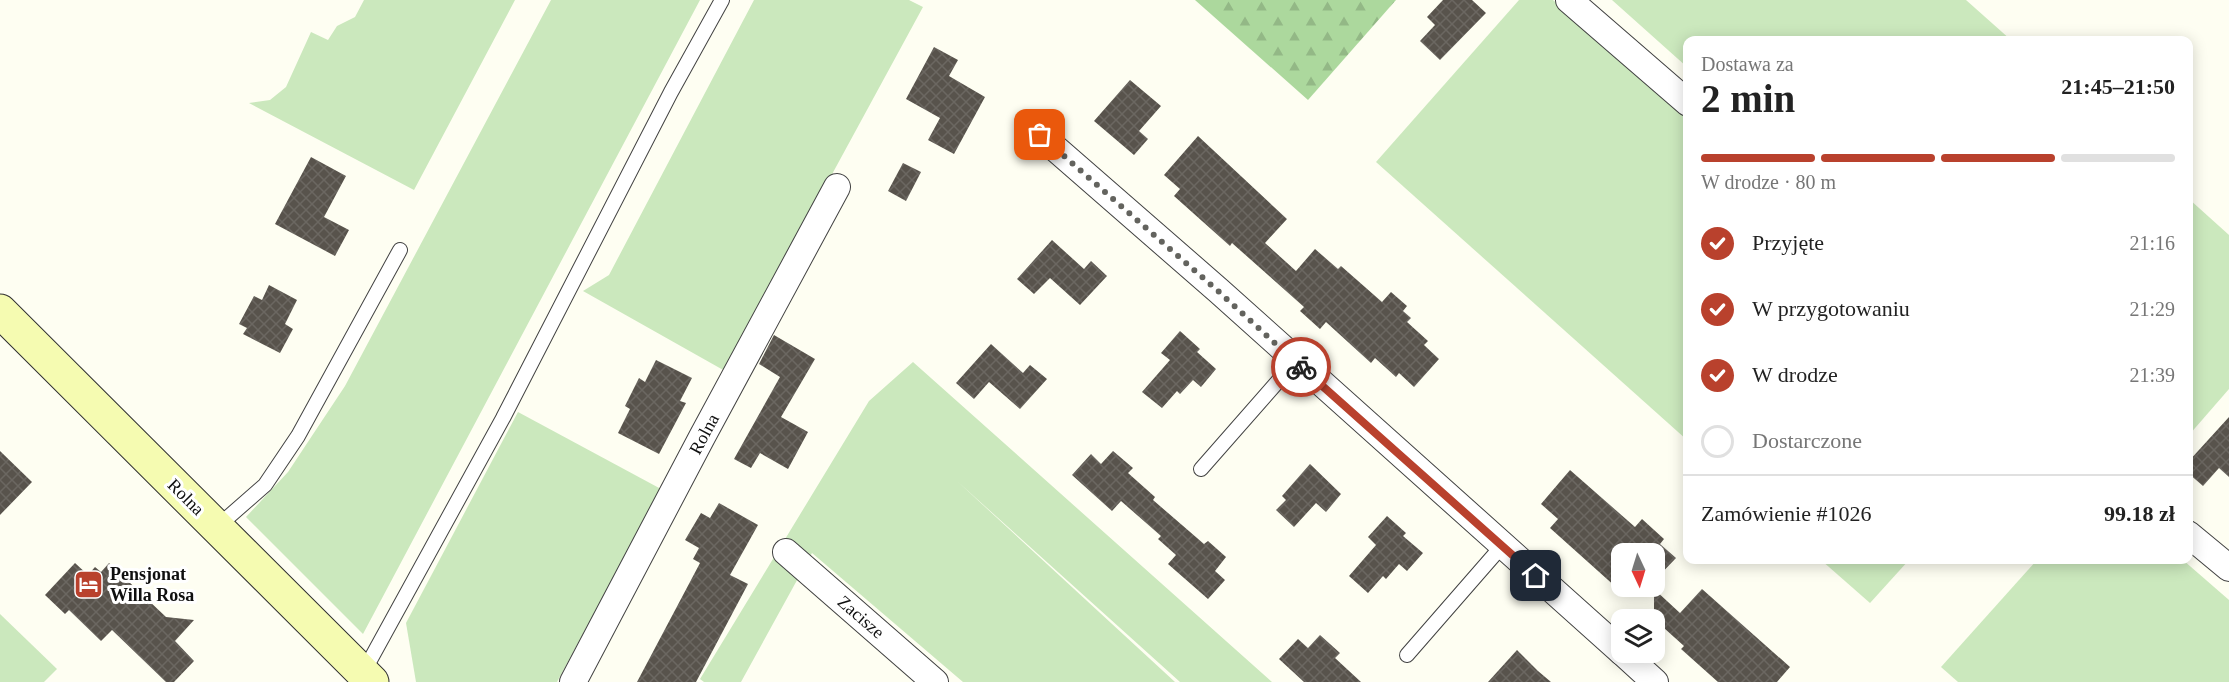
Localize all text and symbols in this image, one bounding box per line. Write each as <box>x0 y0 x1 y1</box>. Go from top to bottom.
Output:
text: Dostawa za <box>1701 53 1794 75</box>
text: 21:45–21:50 <box>2061 74 2175 99</box>
text: 2 min <box>1701 77 1795 120</box>
pin <box>1014 109 1065 160</box>
icon: bag <box>1023 118 1056 151</box>
text: W drodze · 80 m <box>1701 171 1836 193</box>
icon: check <box>1701 227 1734 260</box>
text: Przyjęte <box>1752 230 1824 255</box>
text: 21:16 <box>2129 232 2175 254</box>
icon: check <box>1701 293 1734 326</box>
text: W przygotowaniu <box>1752 296 1910 321</box>
text: 21:29 <box>2129 298 2175 320</box>
courier <box>1271 337 1331 397</box>
icon: bike <box>1285 351 1318 384</box>
icon: check <box>1701 359 1734 392</box>
text: W drodze <box>1752 362 1838 387</box>
text: 21:39 <box>2129 364 2175 386</box>
street label: Rolna <box>685 410 723 458</box>
text: Dostarczone <box>1752 428 1862 453</box>
street label: Rolna <box>164 475 208 519</box>
text: Zamówienie #1026 <box>1701 501 1871 526</box>
text: 99.18 zł <box>2104 501 2175 526</box>
north arrow <box>1611 543 1665 597</box>
map controls <box>1611 543 1665 663</box>
pin <box>1510 550 1561 601</box>
icon: home <box>1519 559 1552 592</box>
place label: Pensjonat Willa Rosa <box>110 564 194 605</box>
hotel icon: Pensjonat Willa Rosa <box>73 568 105 600</box>
street label: Zacisze <box>834 591 888 643</box>
button: layers <box>1611 609 1665 663</box>

